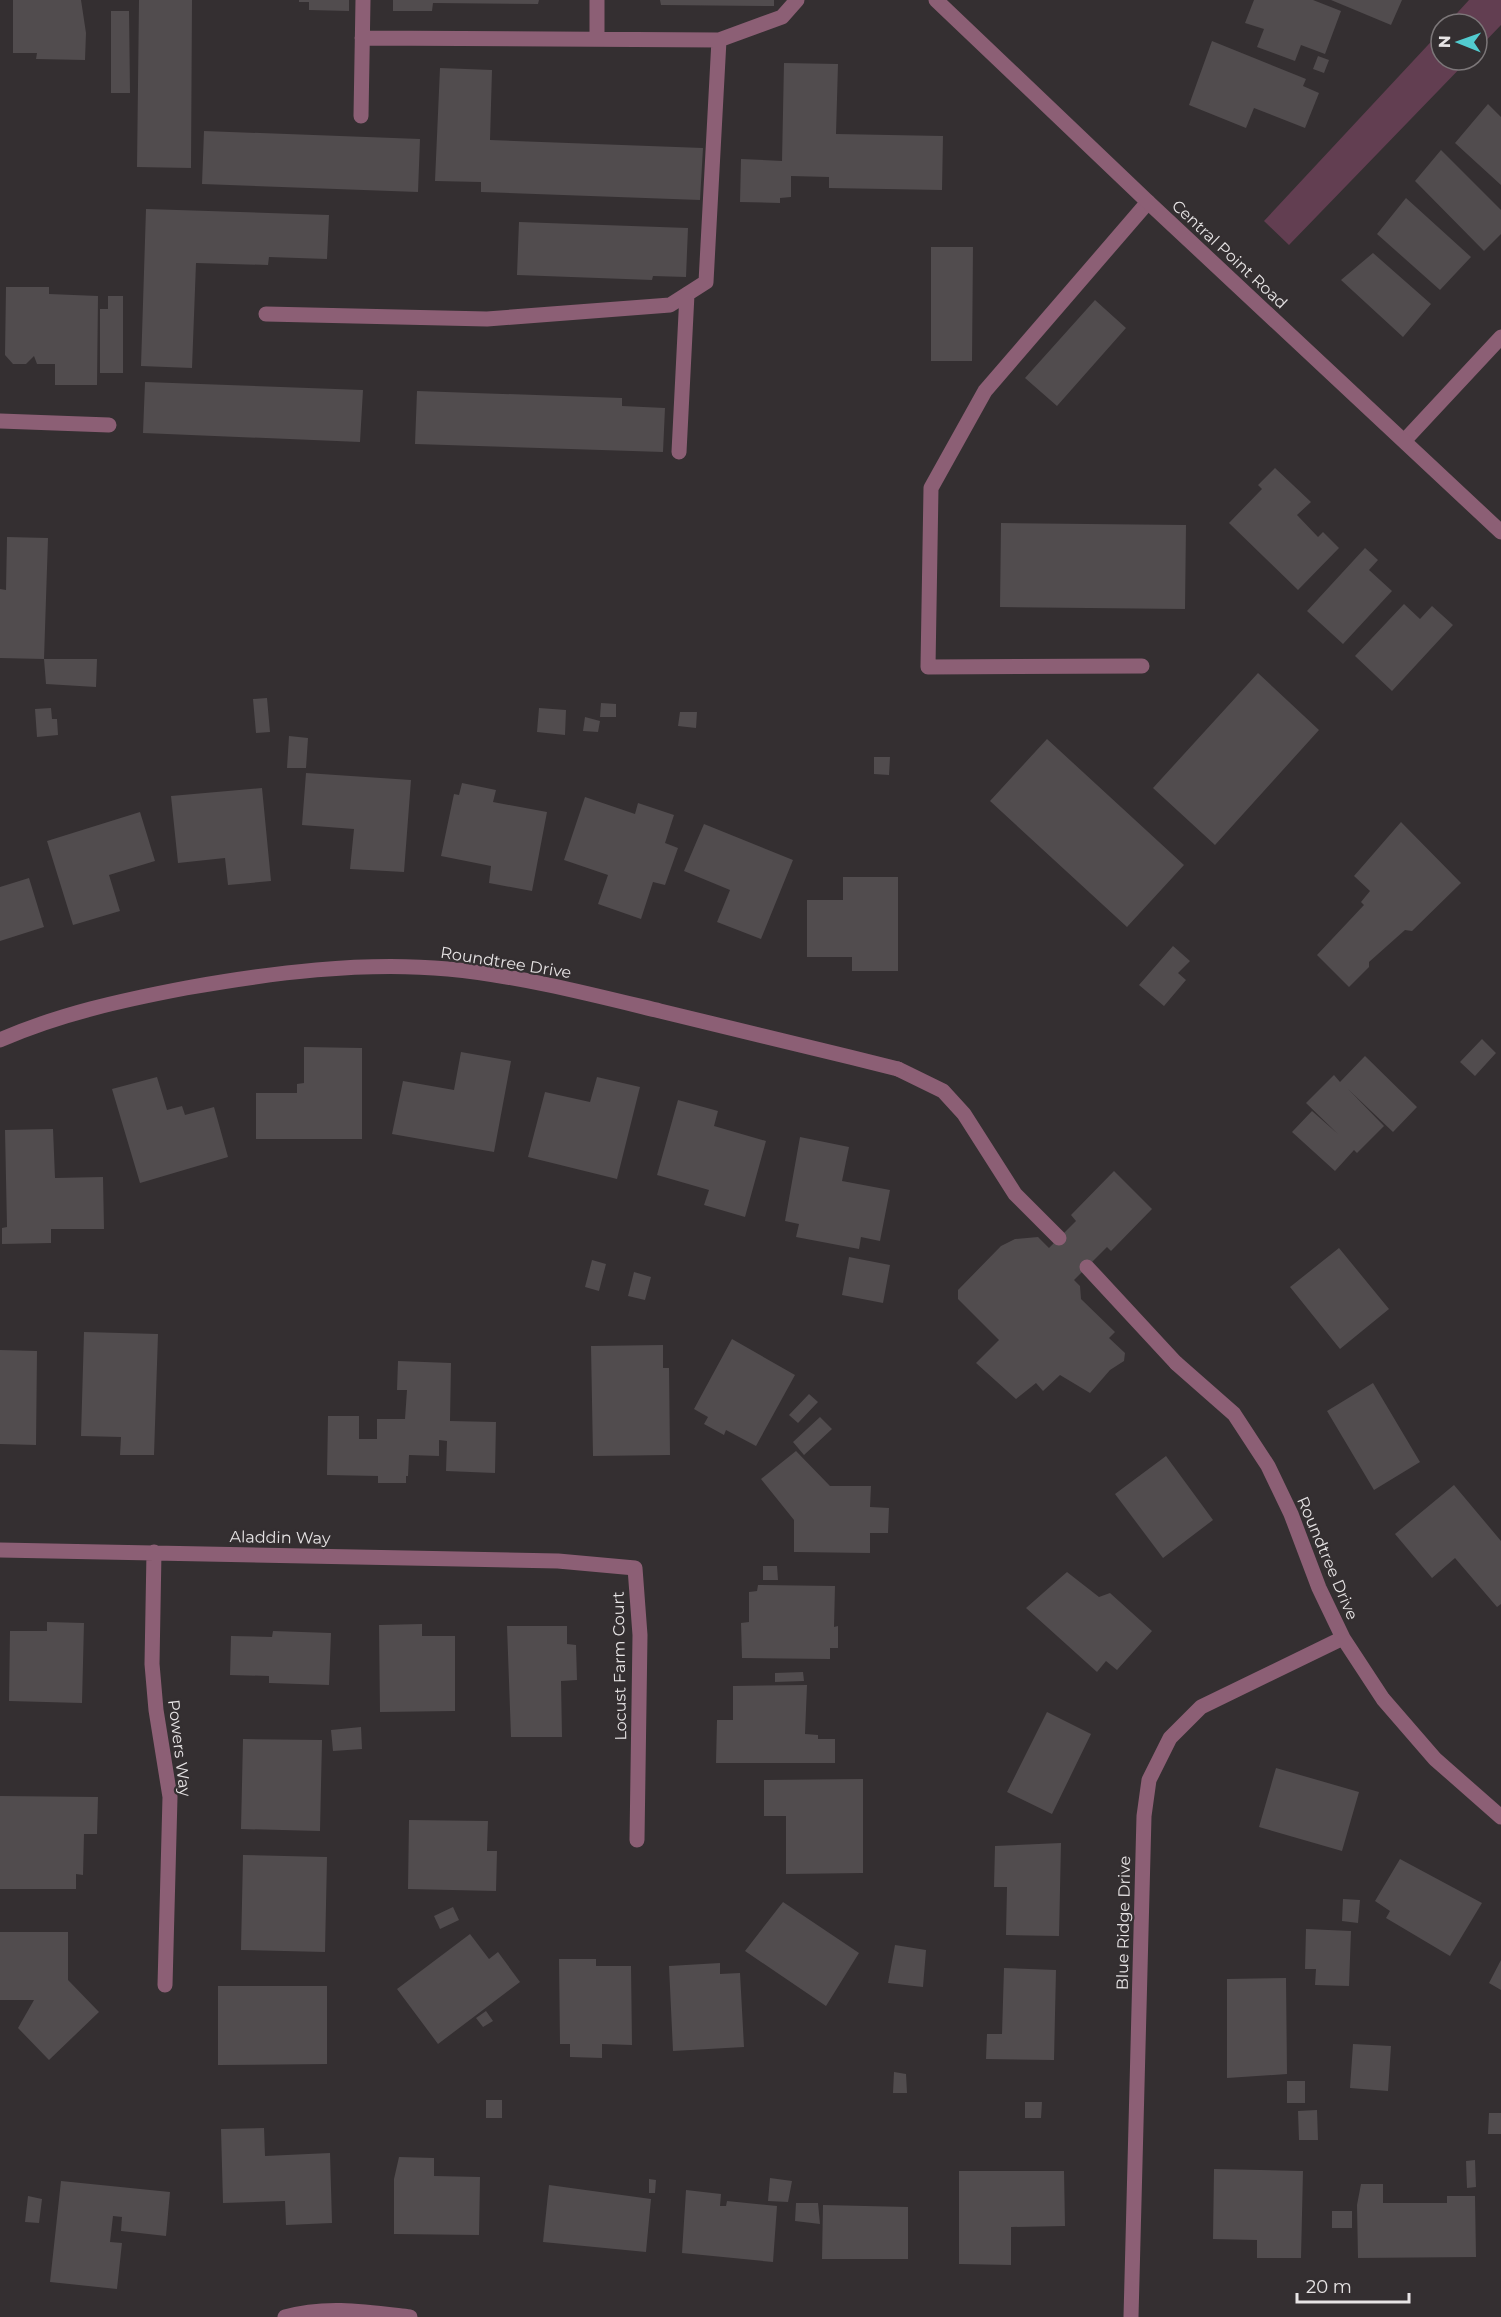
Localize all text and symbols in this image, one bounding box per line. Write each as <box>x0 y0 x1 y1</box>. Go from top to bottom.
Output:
north arrow <box>1429 12 1489 72</box>
text: N <box>1435 35 1454 48</box>
street label: Central Point Road <box>1168 196 1291 313</box>
street label: Roundtree Drive <box>439 943 573 982</box>
street label: Roundtree Drive <box>1293 1494 1362 1623</box>
street label: Aladdin Way <box>229 1527 331 1548</box>
street label: Locust Farm Court <box>609 1591 630 1741</box>
street label: Powers Way <box>164 1698 195 1798</box>
street label: Blue Ridge Drive <box>1113 1856 1134 1990</box>
scale bar <box>1297 2266 1410 2304</box>
text: 20 m <box>1306 2276 1352 2298</box>

